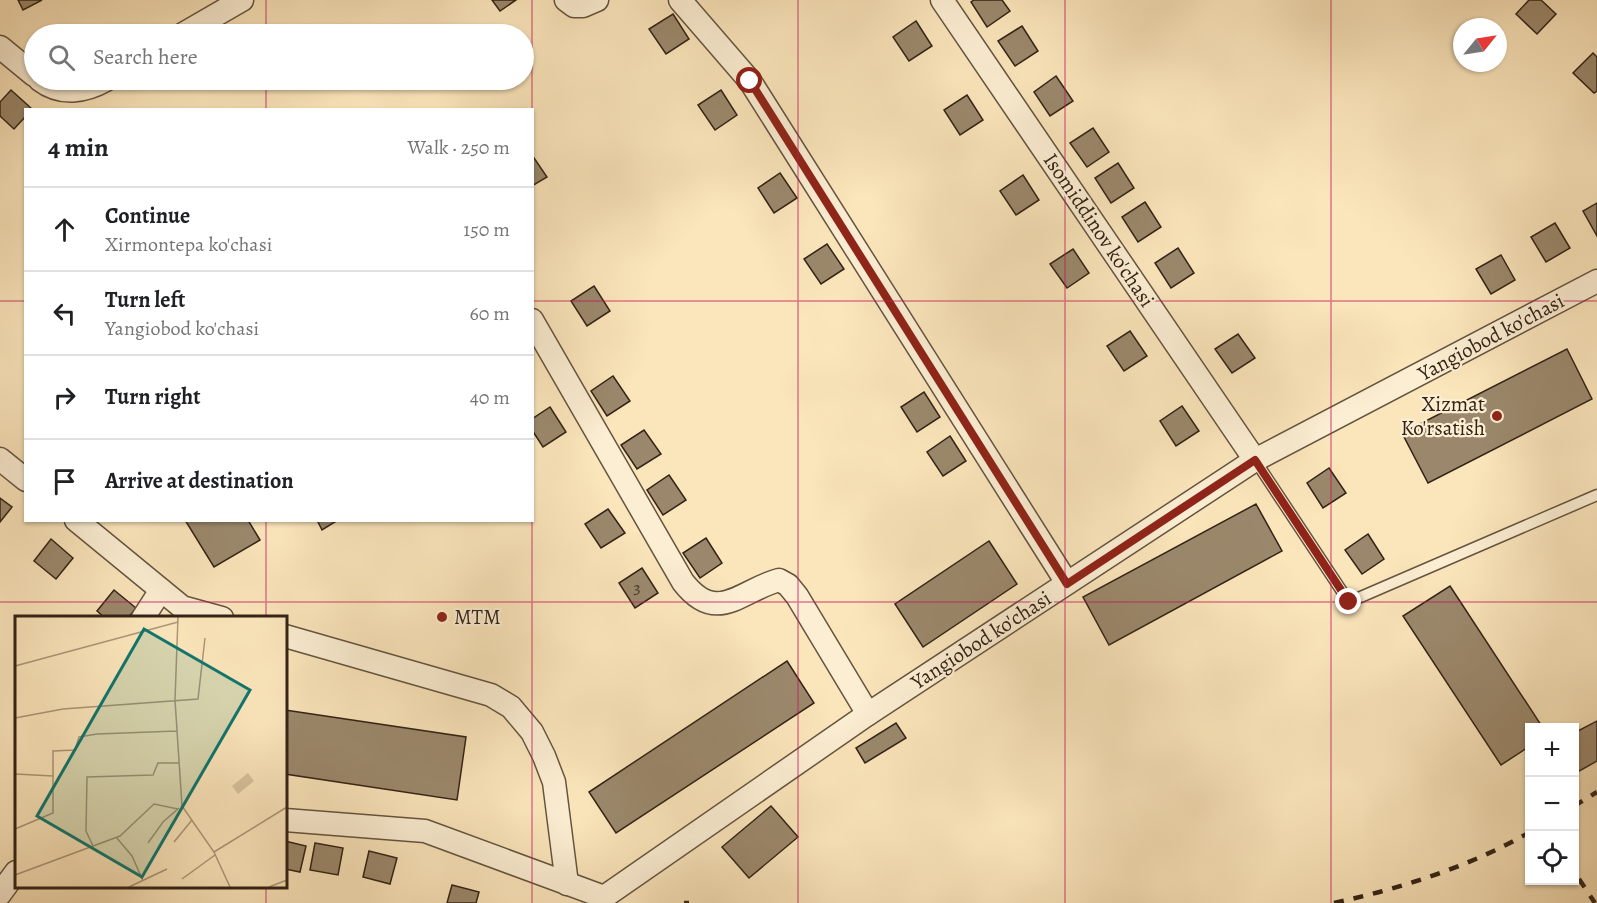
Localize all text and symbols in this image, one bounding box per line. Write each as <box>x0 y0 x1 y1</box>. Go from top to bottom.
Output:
north arrow <box>1453 18 1507 72</box>
search box <box>24 24 534 90</box>
icon: search <box>45 41 78 74</box>
text: Search here <box>93 42 198 72</box>
route start <box>736 67 762 93</box>
text: 4 min <box>48 130 109 165</box>
text: Walk · 250 m <box>408 134 510 161</box>
street label: Isomiddinov ko'chasi <box>1037 147 1161 313</box>
text: Continue <box>105 201 190 231</box>
icon: ahead <box>48 213 81 246</box>
text: 150 m <box>463 216 510 243</box>
text: Xirmontepa ko'chasi <box>105 231 272 258</box>
text: Turn left <box>105 285 185 315</box>
street label: Yangiobod ko'chasi <box>1412 287 1569 388</box>
icon: left <box>48 297 81 330</box>
text: 60 m <box>470 300 510 327</box>
text: Yangiobod ko'chasi <box>105 315 259 342</box>
icon: right <box>48 381 81 414</box>
text: Turn right <box>105 382 201 412</box>
text: 40 m <box>470 384 510 411</box>
place label: Xizmat Ko'rsatish <box>1401 390 1485 442</box>
marker: Xizmat Ko'rsatish <box>1490 409 1504 423</box>
icon: arrive <box>48 465 81 498</box>
text: Arrive at destination <box>105 466 294 496</box>
house number: 3 <box>633 575 641 599</box>
street label: Yangiobod ko'chasi <box>905 584 1057 696</box>
route end <box>1335 588 1361 614</box>
place label: MTM <box>454 603 501 631</box>
marker: MTM <box>435 610 449 624</box>
inset map <box>15 616 286 888</box>
map controls <box>1525 723 1579 885</box>
button: + <box>1525 723 1579 777</box>
button: − <box>1525 777 1579 831</box>
button: locate <box>1525 831 1579 885</box>

